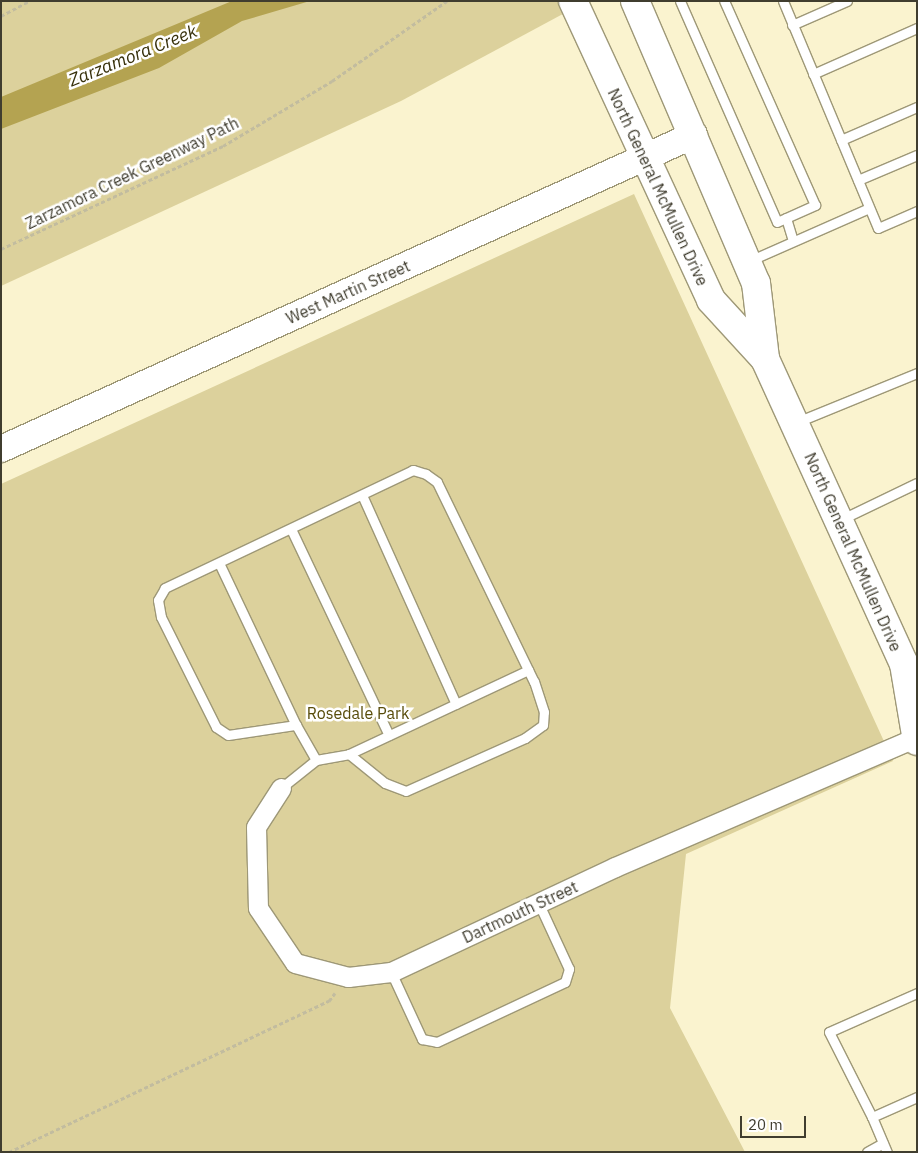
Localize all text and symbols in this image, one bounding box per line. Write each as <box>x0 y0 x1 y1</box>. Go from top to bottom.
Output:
water label: Zarzamora Creek <box>66 20 200 92</box>
street label: North General McMullen Drive <box>604 85 712 289</box>
street label: Zarzamora Creek Greenway Path <box>22 113 242 233</box>
street label: West Martin Street <box>283 256 413 328</box>
street label: North General McMullen Drive <box>800 450 906 654</box>
park label: Rosedale Park <box>307 703 409 723</box>
street label: Dartmouth Street <box>459 877 581 947</box>
scale bar <box>743 1106 809 1138</box>
text: 20 m <box>748 1115 783 1134</box>

